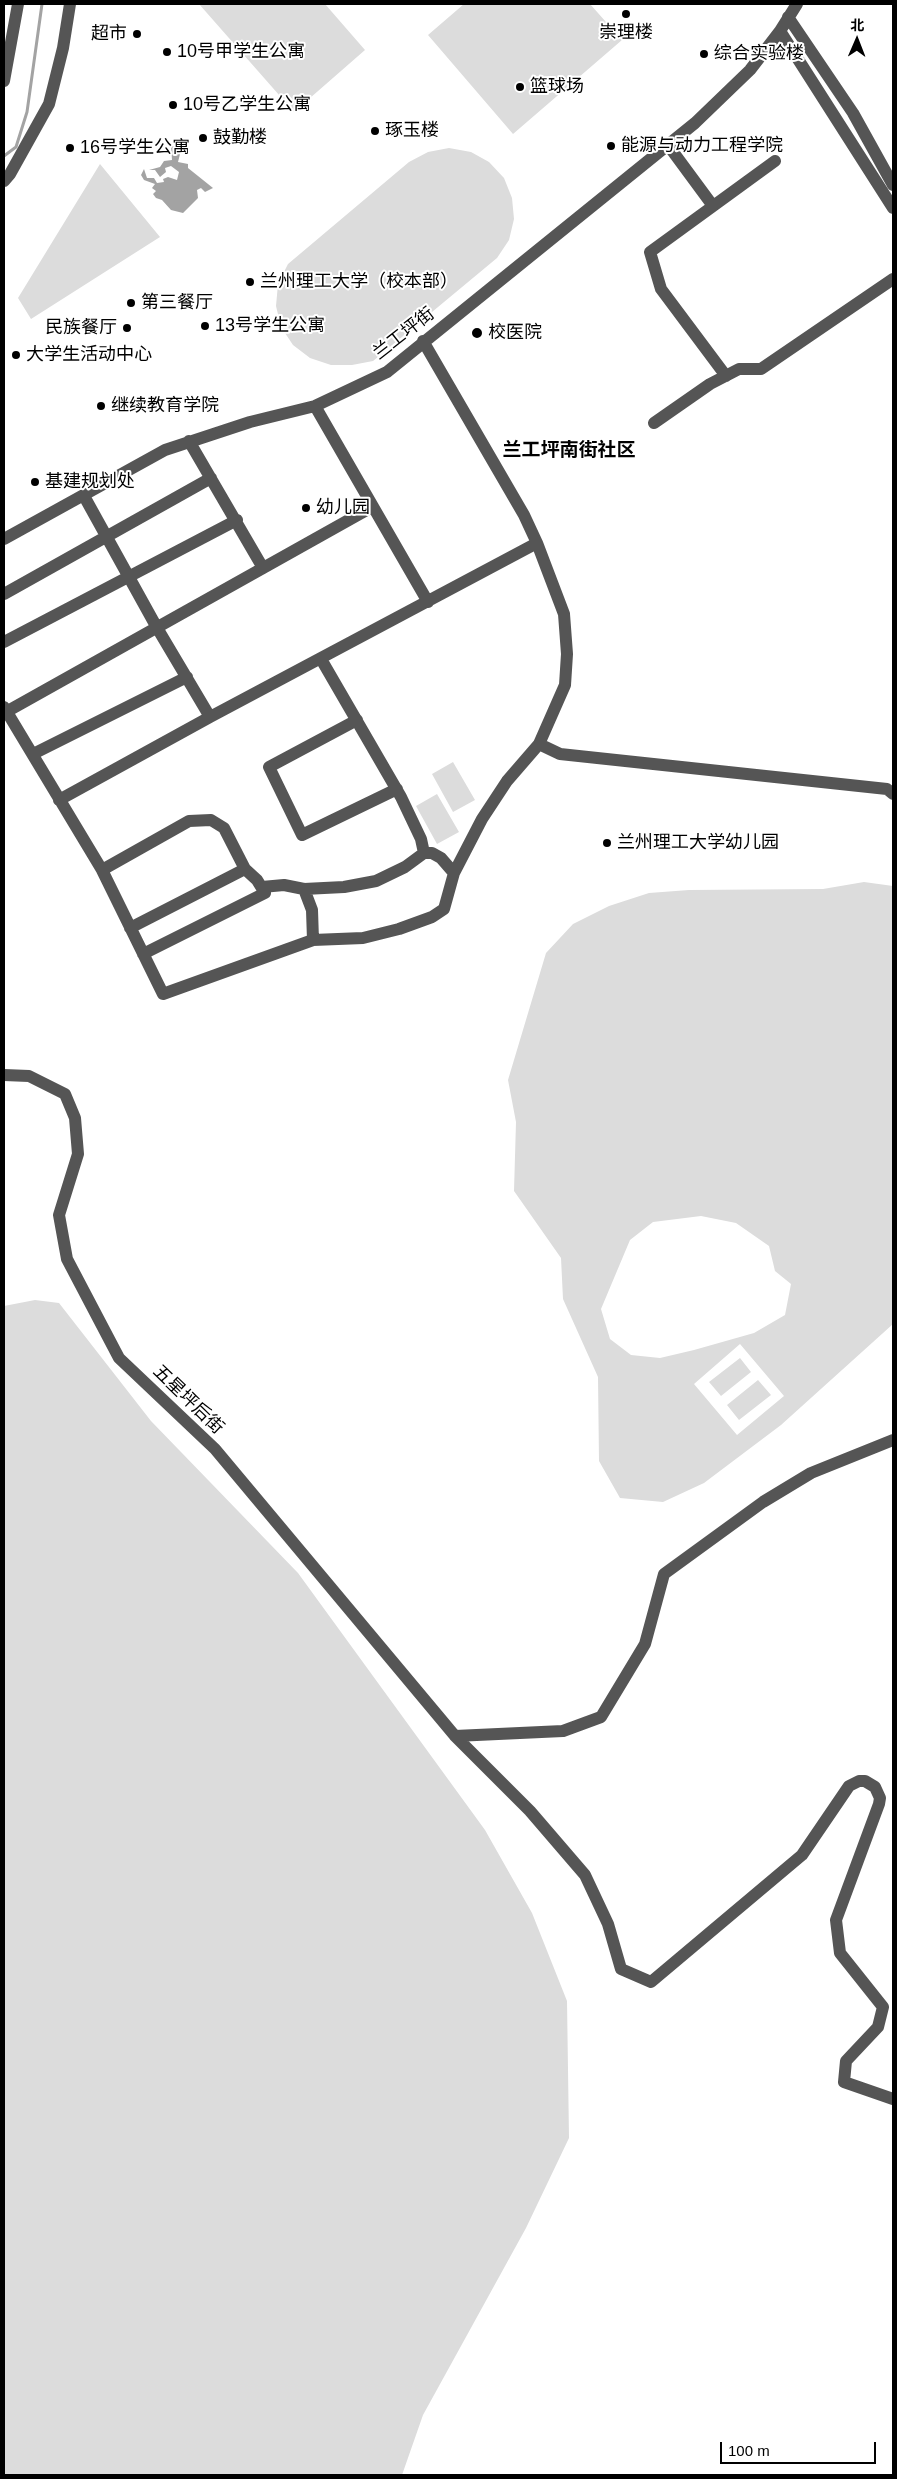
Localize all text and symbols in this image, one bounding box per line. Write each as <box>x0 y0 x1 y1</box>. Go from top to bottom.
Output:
marker: 崇理楼 <box>620 8 632 20</box>
north arrow <box>832 15 882 65</box>
text: 北 <box>850 17 864 33</box>
place label: 崇理楼 <box>599 22 653 44</box>
place label: 超市 <box>91 23 127 45</box>
marker: 超市 <box>131 28 143 40</box>
place label: 10号甲学生公寓 <box>177 41 305 63</box>
place label: 综合实验楼 <box>714 43 804 65</box>
marker: 10号甲学生公寓 <box>161 46 173 58</box>
marker: 综合实验楼 <box>698 48 710 60</box>
place label: 篮球场 <box>530 76 584 98</box>
marker: 篮球场 <box>514 81 526 93</box>
place label: 10号乙学生公寓 <box>183 94 311 116</box>
marker: 10号乙学生公寓 <box>167 99 179 111</box>
place label: 琢玉楼 <box>385 120 439 142</box>
marker: 琢玉楼 <box>369 125 381 137</box>
place label: 鼓勤楼 <box>213 127 267 149</box>
marker: 鼓勤楼 <box>197 132 209 144</box>
place label: 能源与动力工程学院 <box>621 135 783 157</box>
place label: 16号学生公寓 <box>80 137 190 159</box>
marker: 能源与动力工程学院 <box>605 140 617 152</box>
marker: 16号学生公寓 <box>64 142 76 154</box>
place label: 兰州理工大学（校本部） <box>260 271 458 293</box>
marker: 兰州理工大学（校本部） <box>244 276 256 288</box>
place label: 第三餐厅 <box>141 292 213 314</box>
marker: 第三餐厅 <box>125 297 137 309</box>
street label: 兰工坪街 <box>369 303 439 365</box>
place label: 13号学生公寓 <box>215 315 325 337</box>
place label: 民族餐厅 <box>45 317 117 339</box>
marker: 13号学生公寓 <box>199 320 211 332</box>
marker: 民族餐厅 <box>121 322 133 334</box>
place label: 校医院 <box>488 322 542 344</box>
marker: 校医院 <box>470 326 484 340</box>
place label: 大学生活动中心 <box>26 344 152 366</box>
marker: 大学生活动中心 <box>10 349 22 361</box>
place label: 继续教育学院 <box>111 395 219 417</box>
marker: 继续教育学院 <box>95 400 107 412</box>
district label: 兰工坪南街社区 <box>503 440 635 462</box>
place label: 基建规划处 <box>45 471 135 493</box>
marker: 基建规划处 <box>29 476 41 488</box>
place label: 幼儿园 <box>316 497 370 519</box>
marker: 幼儿园 <box>300 502 312 514</box>
place label: 兰州理工大学幼儿园 <box>617 832 779 854</box>
marker: 兰州理工大学幼儿园 <box>601 837 613 849</box>
street label: 五星坪后街 <box>148 1361 228 1439</box>
scale bar <box>722 2432 878 2464</box>
text: 100 m <box>728 2442 770 2459</box>

